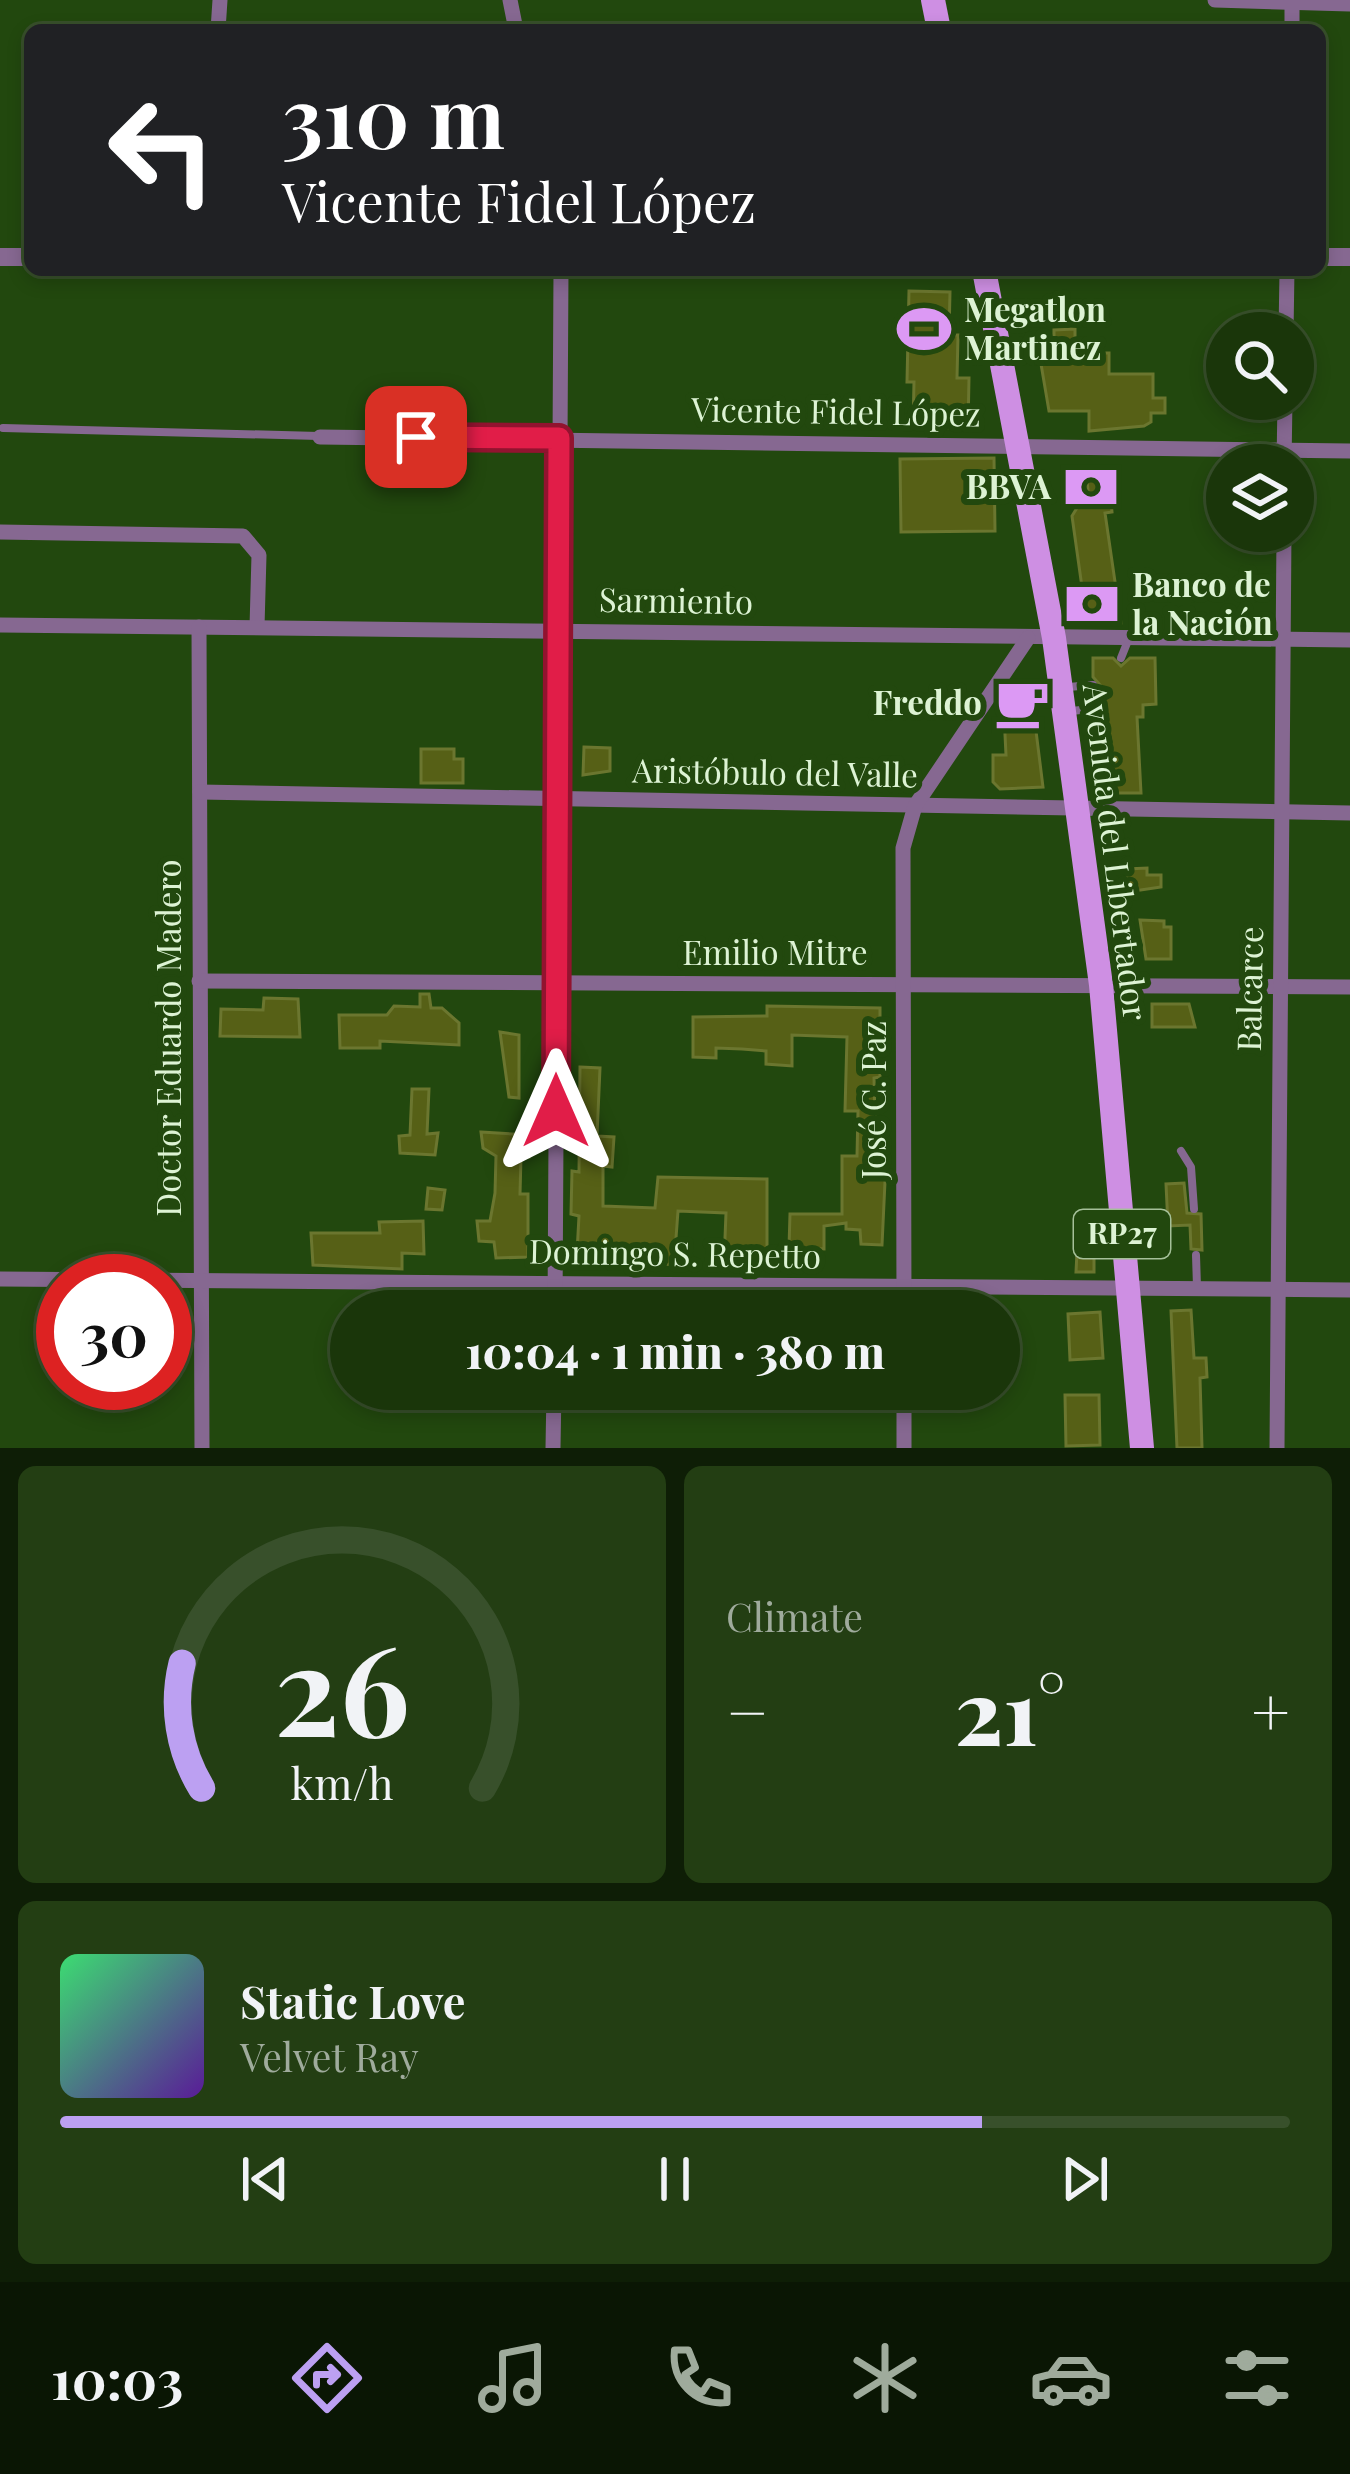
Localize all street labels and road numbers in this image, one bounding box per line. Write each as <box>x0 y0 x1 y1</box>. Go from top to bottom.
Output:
street label: Vicente Fidel López <box>690 385 981 435</box>
street label: Sarmiento <box>599 576 753 622</box>
street label: Avenida del Libertador <box>1074 680 1160 1023</box>
street label: Aristóbulo del Valle <box>631 746 918 795</box>
street label: Doctor Eduardo Madero <box>145 859 189 1217</box>
street label: Balcarce <box>1225 926 1271 1052</box>
street label: Emilio Mitre <box>682 929 868 973</box>
street label: José C. Paz <box>850 1021 894 1180</box>
road number: RP27 <box>1074 1210 1170 1258</box>
street label: Domingo S. Repetto <box>529 1227 821 1277</box>

